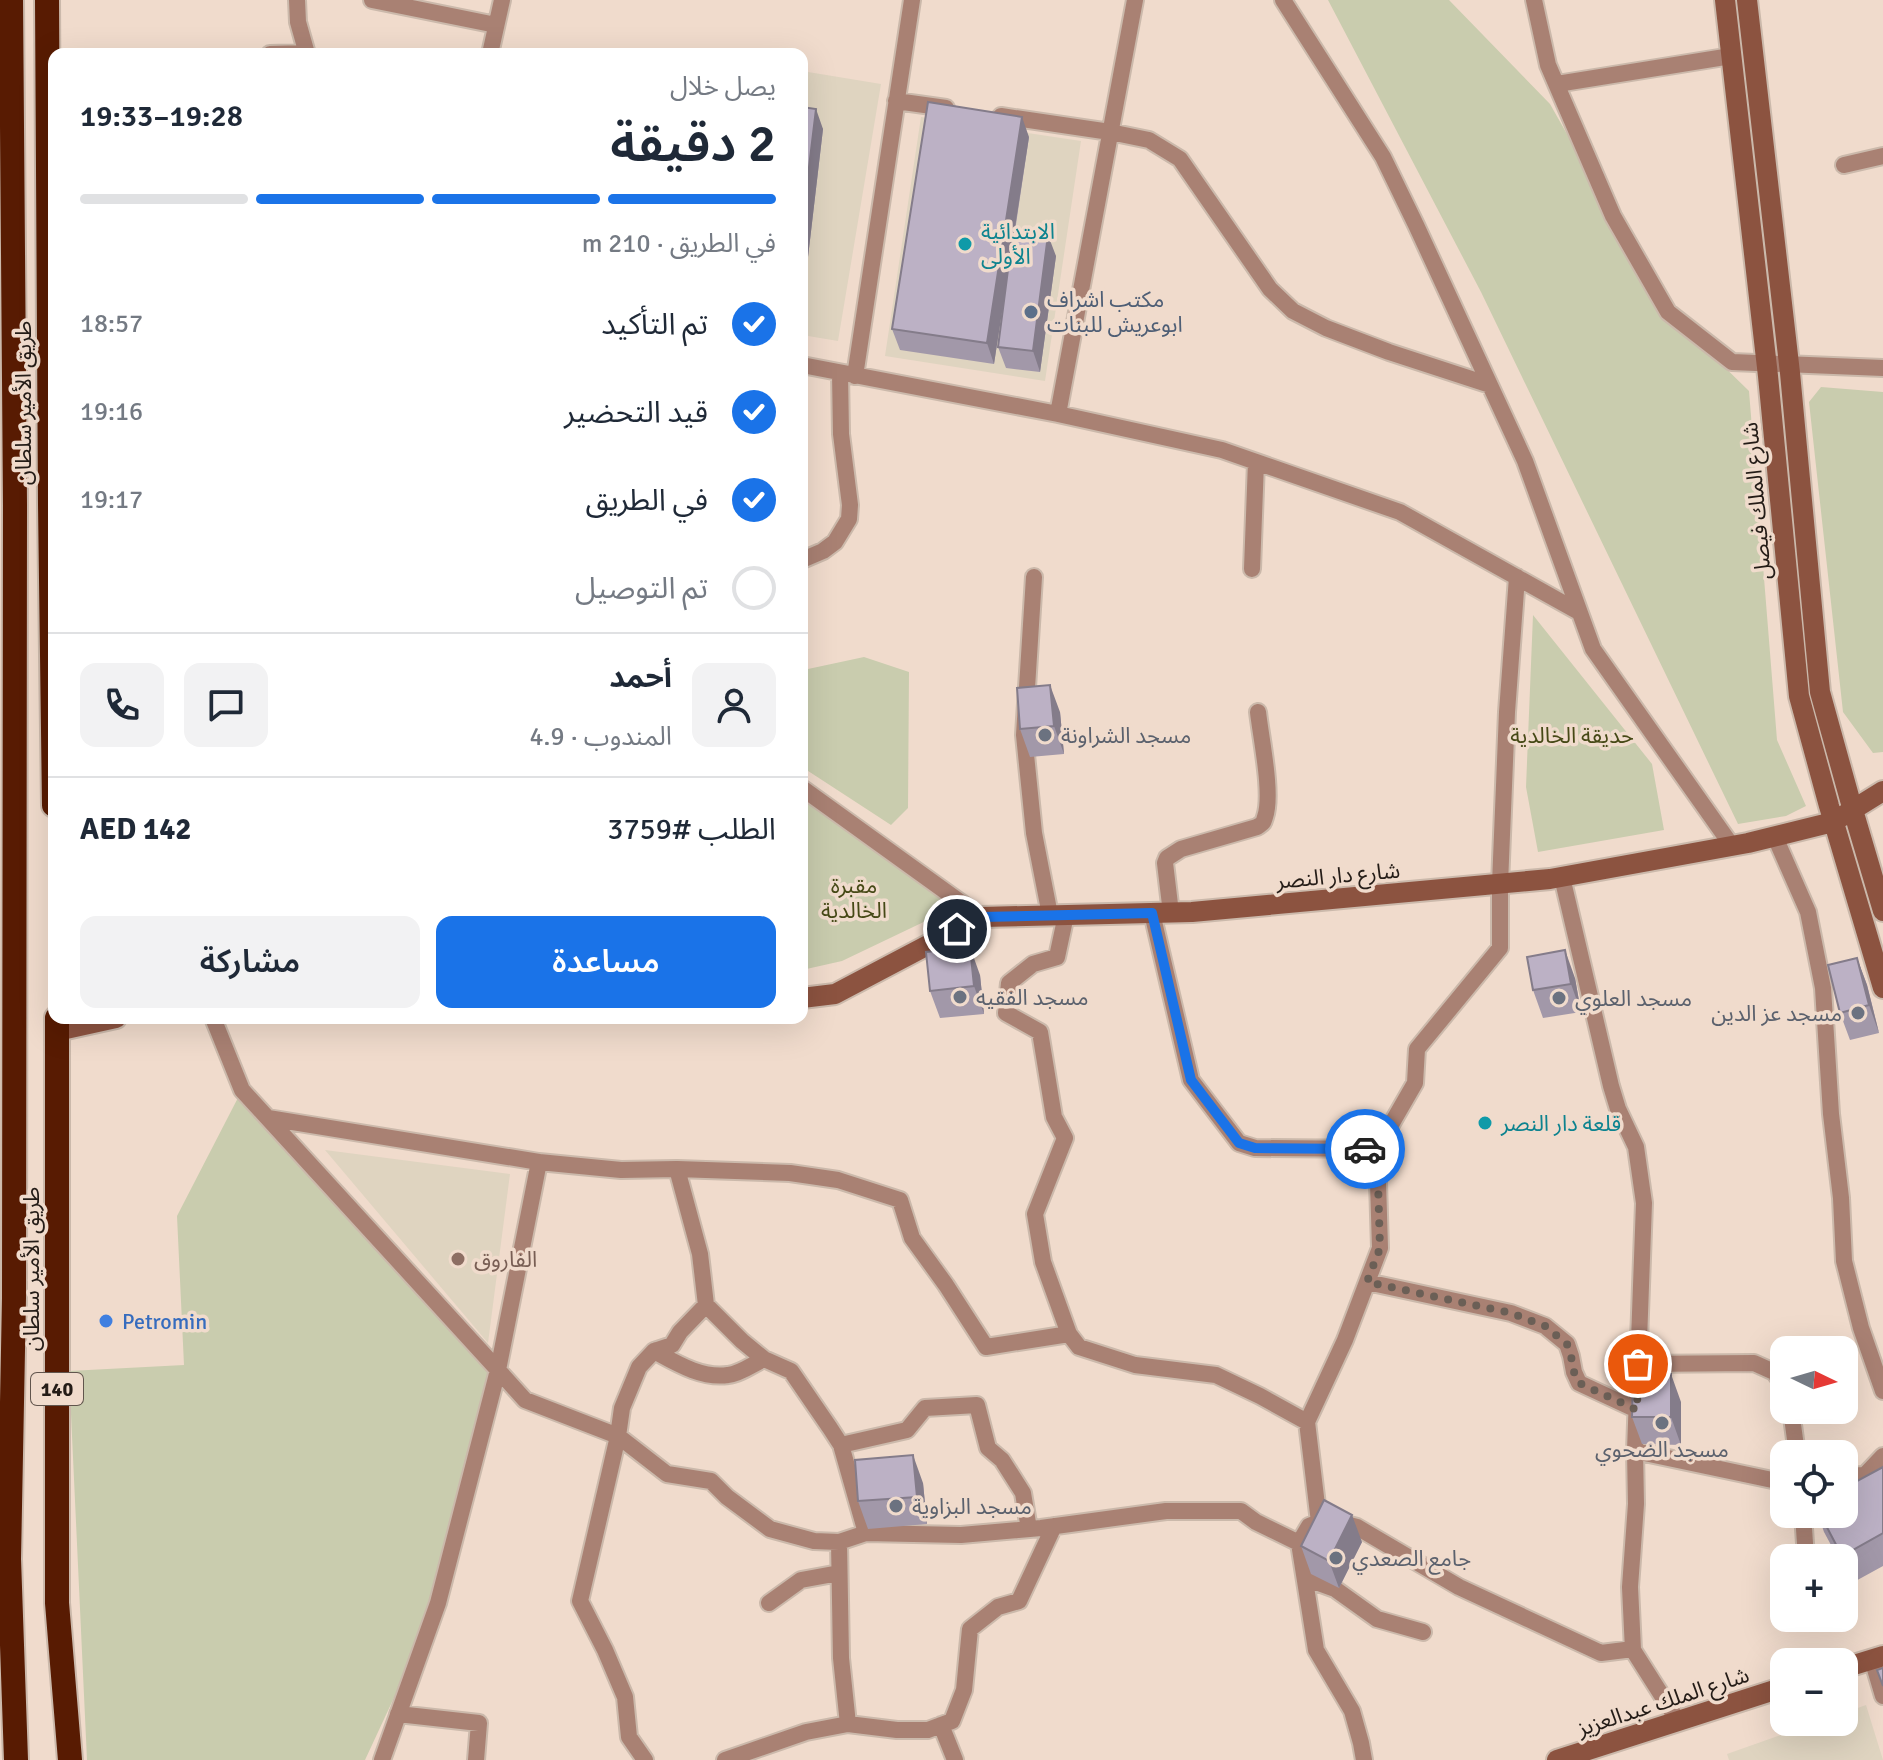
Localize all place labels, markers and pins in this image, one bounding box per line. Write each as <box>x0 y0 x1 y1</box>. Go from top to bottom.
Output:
place label: الابتدائية الأولى <box>981 218 1055 270</box>
marker: الابتدائية الأولى <box>956 235 974 253</box>
place label: مكتب اشراف ابوعريش للبنات <box>1047 286 1183 338</box>
marker: مكتب اشراف ابوعريش للبنات <box>1022 303 1040 321</box>
place label: مسجد الشراونة <box>1061 722 1191 749</box>
marker: مسجد الشراونة <box>1036 726 1054 744</box>
pin <box>923 895 991 963</box>
place label: مسجد الفقيه <box>976 984 1088 1011</box>
place label: مسجد العلوي <box>1575 985 1692 1015</box>
marker: مسجد الفقيه <box>951 988 969 1006</box>
marker: مسجد العلوي <box>1550 989 1568 1007</box>
place label: مسجد عز الدين <box>1711 1000 1842 1027</box>
marker: مسجد عز الدين <box>1849 1004 1867 1022</box>
place label: قلعة دار النصر <box>1500 1110 1621 1137</box>
marker: قلعة دار النصر <box>1476 1114 1494 1132</box>
place label: الفاروق <box>474 1246 537 1273</box>
marker: الفاروق <box>449 1250 467 1268</box>
place label: Petromin <box>122 1308 207 1335</box>
marker: Petromin <box>97 1312 115 1330</box>
pin <box>1604 1330 1672 1398</box>
marker: مسجد الضحوي <box>1653 1414 1671 1432</box>
place label: مسجد الضحوي <box>1595 1436 1729 1466</box>
place label: مسجد البزاوية <box>912 1493 1032 1520</box>
marker: مسجد البزاوية <box>887 1497 905 1515</box>
place label: جامع الصعدي <box>1352 1545 1471 1575</box>
marker: جامع الصعدي <box>1327 1549 1345 1567</box>

